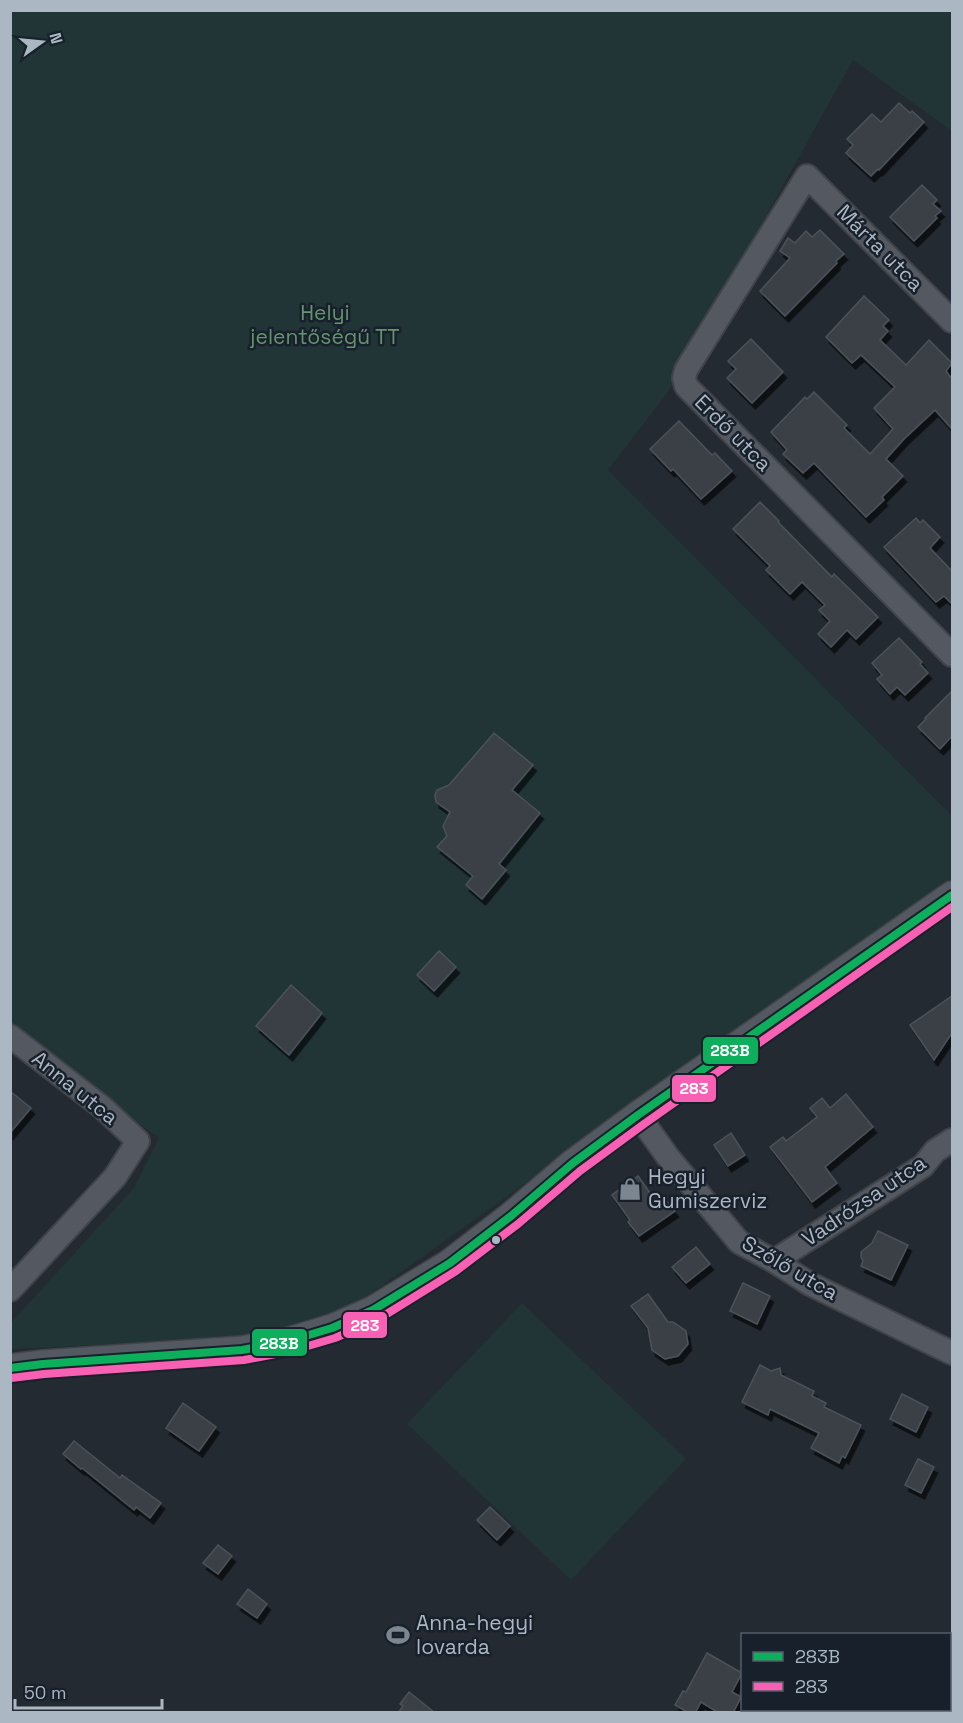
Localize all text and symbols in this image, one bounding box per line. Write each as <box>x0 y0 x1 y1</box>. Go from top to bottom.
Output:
north arrow <box>12 12 72 72</box>
text: N <box>44 30 68 46</box>
street label: Márta utca <box>831 199 929 297</box>
park label: Helyi jelentőségű TT <box>249 299 400 350</box>
street label: Erdő utca <box>689 388 778 477</box>
line badge: 283B <box>702 1036 759 1065</box>
text: 283B <box>710 1040 750 1061</box>
street label: Anna utca <box>27 1045 124 1131</box>
line badge: 283 <box>671 1074 717 1103</box>
text: 283 <box>680 1078 709 1099</box>
street label: Vadrózsa utca <box>797 1149 931 1252</box>
place label: Hegyi Gumiszerviz <box>648 1163 767 1214</box>
shop icon: Hegyi Gumiszerviz <box>617 1176 643 1202</box>
street label: Szőlő utca <box>737 1229 843 1306</box>
unlabelled marker <box>490 1234 502 1246</box>
line badge: 283 <box>342 1311 388 1339</box>
text: 283 <box>351 1315 380 1336</box>
line badge: 283B <box>251 1328 308 1357</box>
text: 283B <box>259 1333 299 1354</box>
place label: Anna-hegyi lovarda <box>416 1609 533 1660</box>
sports icon: Anna-hegyi lovarda <box>385 1622 411 1648</box>
legend <box>741 1633 951 1711</box>
text: 283B <box>795 1645 840 1668</box>
scale bar <box>15 1672 162 1710</box>
text: 283 <box>795 1675 828 1698</box>
text: 50 m <box>24 1681 66 1704</box>

